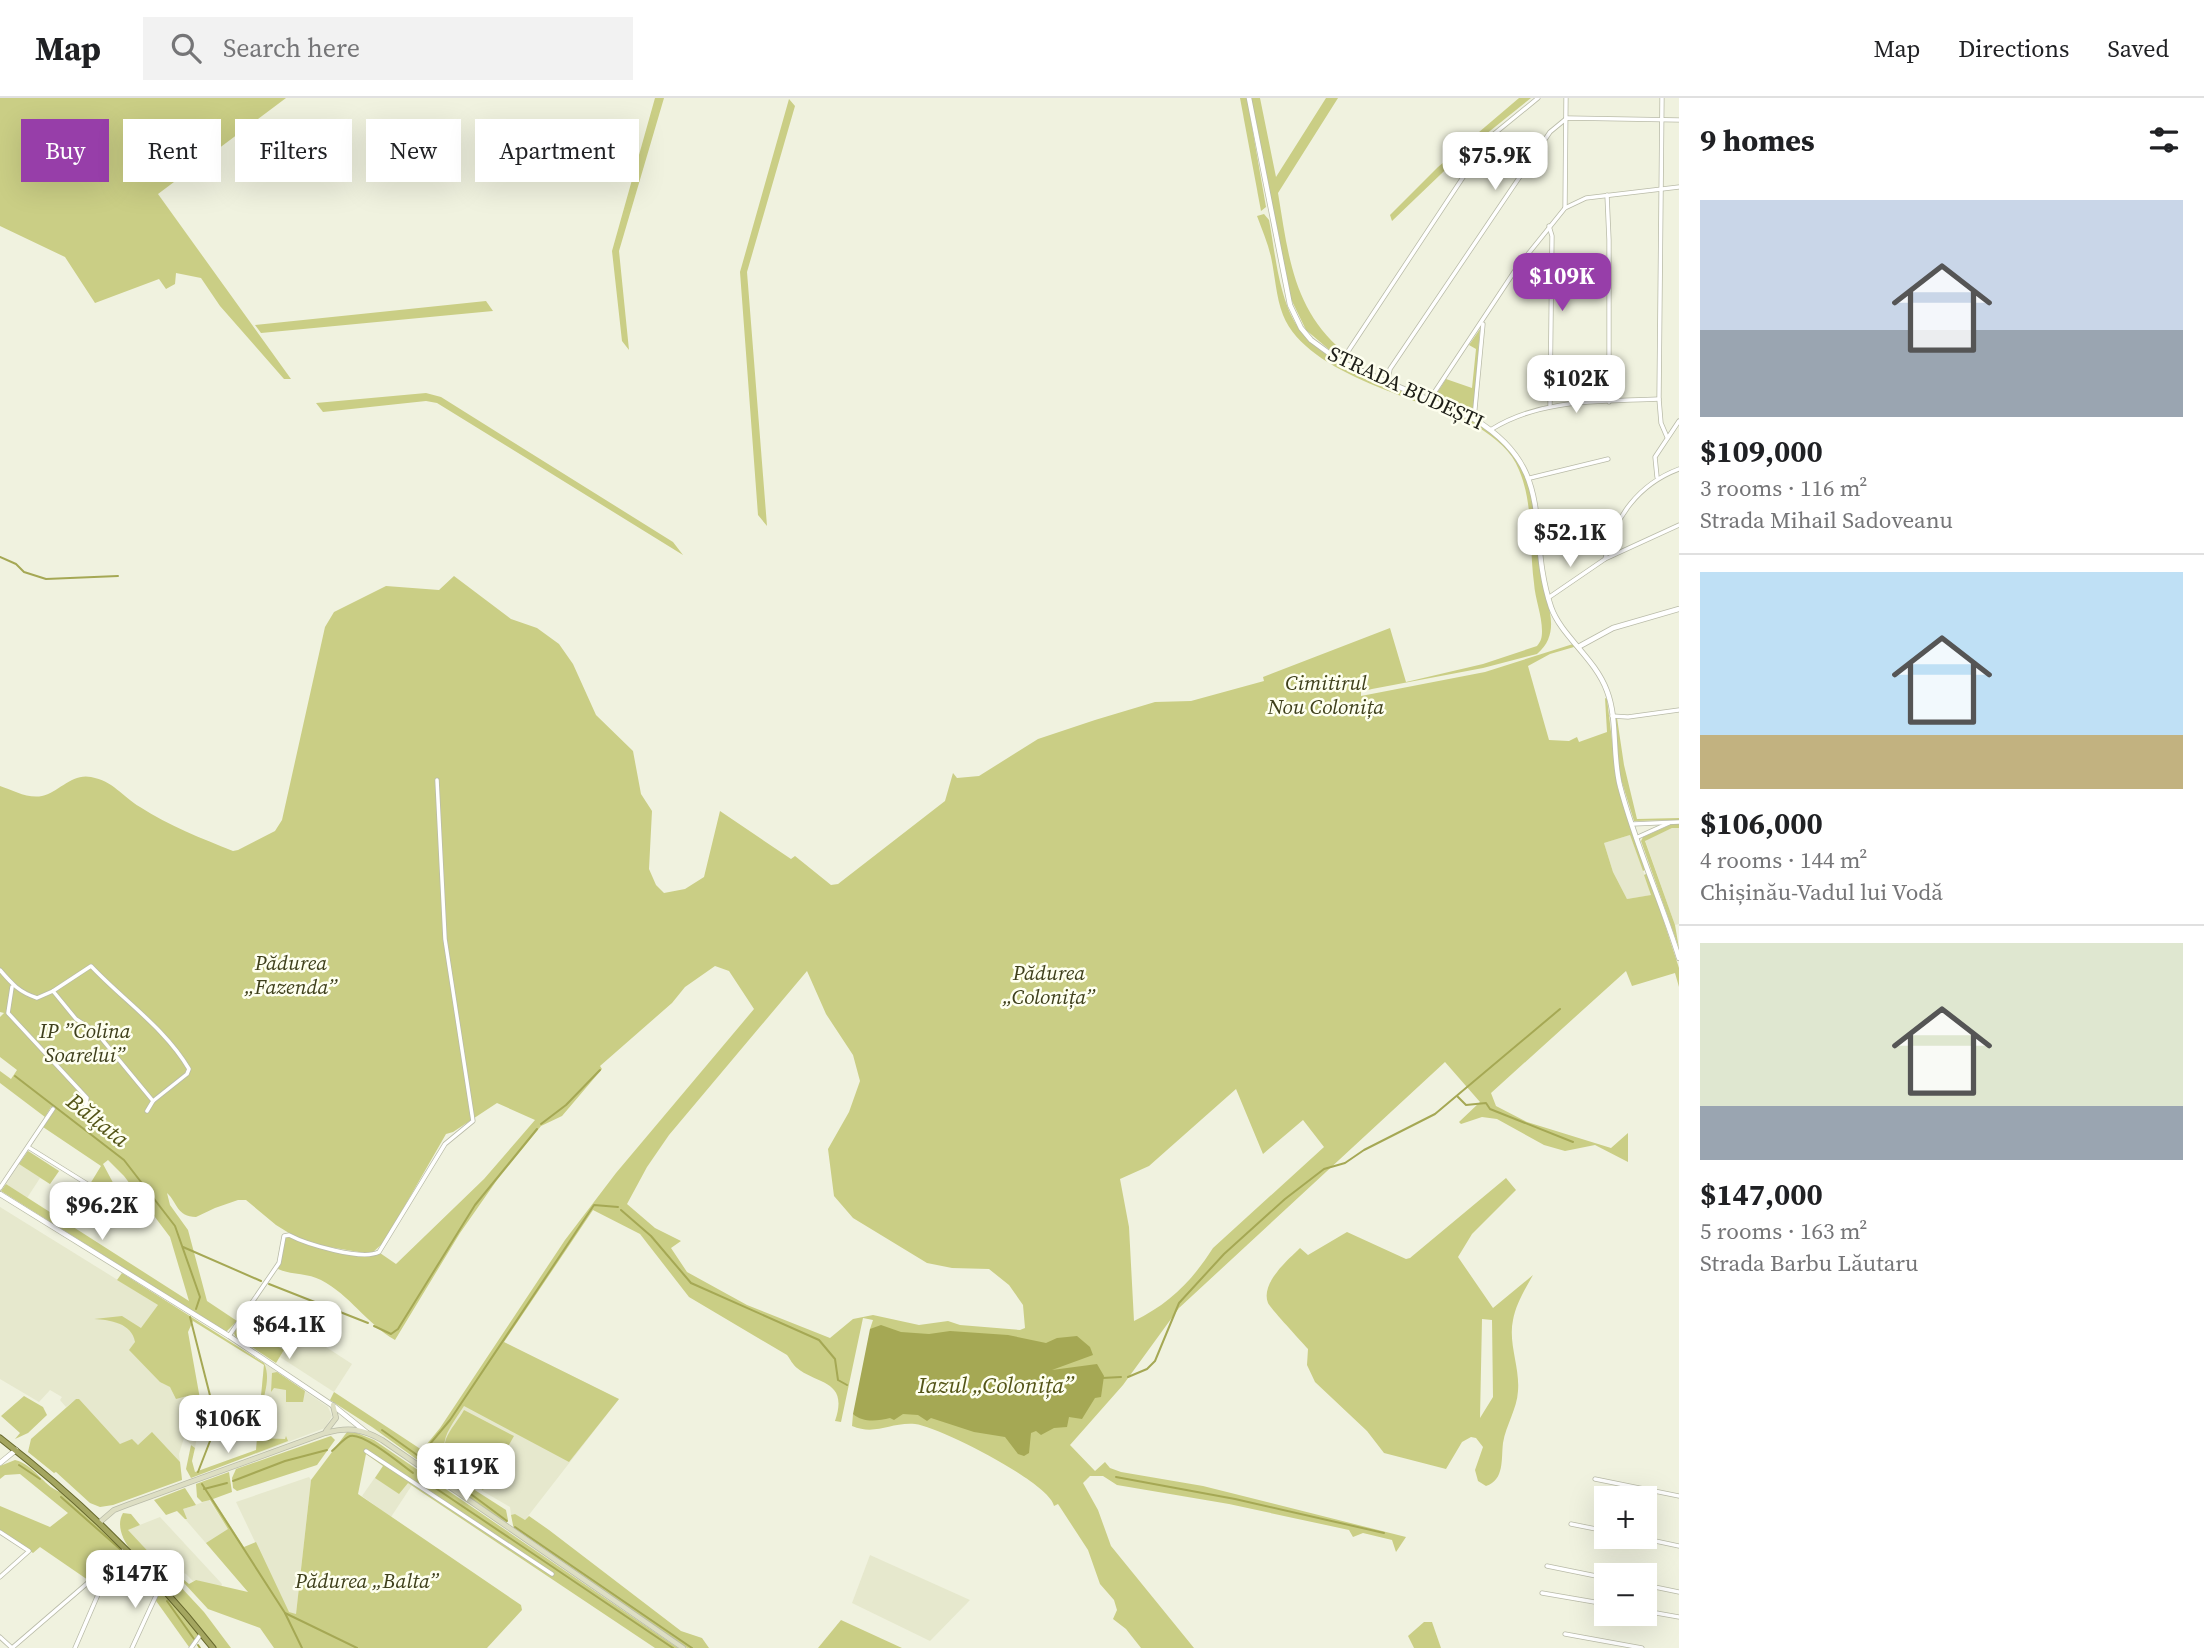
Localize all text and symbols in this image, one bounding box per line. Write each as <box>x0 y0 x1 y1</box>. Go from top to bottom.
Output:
search box <box>143 17 633 80</box>
text: Map <box>35 26 101 71</box>
icon: search <box>167 29 205 67</box>
text: Search here <box>223 30 360 66</box>
text: Map <box>1873 32 1920 65</box>
text: Directions <box>1958 32 2069 65</box>
text: Saved <box>2107 32 2169 65</box>
chip: Buy <box>21 119 109 182</box>
chip: Rent <box>123 119 221 182</box>
chip: Filters <box>235 119 352 182</box>
chip: New <box>366 119 461 182</box>
chip: Apartment <box>475 119 639 182</box>
text: 9 homes <box>1700 120 1815 161</box>
icon: filters <box>2145 121 2183 159</box>
pin: $75.9K <box>1438 132 1552 192</box>
text: $75.9K <box>1459 139 1531 171</box>
icon: home <box>1879 245 2005 371</box>
pin: $109K <box>1513 254 1611 313</box>
text: $109K <box>1529 260 1595 292</box>
street label: STRADA BUDEȘTI <box>1324 339 1489 436</box>
pin: $102K <box>1527 356 1625 415</box>
text: $102K <box>1543 362 1609 394</box>
text: $109,000 <box>1700 431 1823 472</box>
text: 3 rooms · 116 m² <box>1700 472 1867 504</box>
text: Strada Mihail Sadoveanu <box>1700 504 1953 536</box>
pin: $52.1K <box>1513 510 1627 569</box>
text: $52.1K <box>1534 516 1606 548</box>
icon: home <box>1879 617 2005 743</box>
park label: Cimitirul Nou Colonița <box>1267 668 1384 721</box>
text: $106,000 <box>1700 803 1823 844</box>
text: 4 rooms · 144 m² <box>1700 844 1867 876</box>
text: Chișinău-Vadul lui Vodă <box>1700 876 1943 908</box>
park label: Pădurea „Fazenda” <box>244 948 338 1001</box>
park label: Pădurea „Colonița” <box>1002 958 1096 1011</box>
icon: home <box>1879 988 2005 1114</box>
park label: IP ”Colina Soarelui” <box>38 1016 131 1069</box>
water label: Bălţata <box>59 1085 136 1155</box>
text: $147,000 <box>1700 1174 1823 1215</box>
pin: $96.2K <box>45 1182 159 1242</box>
text: $96.2K <box>66 1189 138 1221</box>
text: 5 rooms · 163 m² <box>1700 1215 1867 1247</box>
text: Strada Barbu Lăutaru <box>1700 1247 1918 1279</box>
pin: $64.1K <box>232 1302 346 1361</box>
text: $64.1K <box>253 1308 325 1340</box>
water label: Iazul „Colonița” <box>917 1369 1075 1401</box>
pin: $106K <box>179 1396 277 1455</box>
text: $106K <box>195 1402 261 1434</box>
pin: $119K <box>417 1444 515 1503</box>
text: $119K <box>433 1450 499 1482</box>
map controls <box>1594 1486 1657 1626</box>
button: + <box>1594 1486 1657 1549</box>
pin: $147K <box>86 1550 184 1610</box>
text: $147K <box>102 1557 168 1589</box>
button: − <box>1594 1563 1657 1626</box>
park label: Pădurea „Balta” <box>294 1566 440 1595</box>

